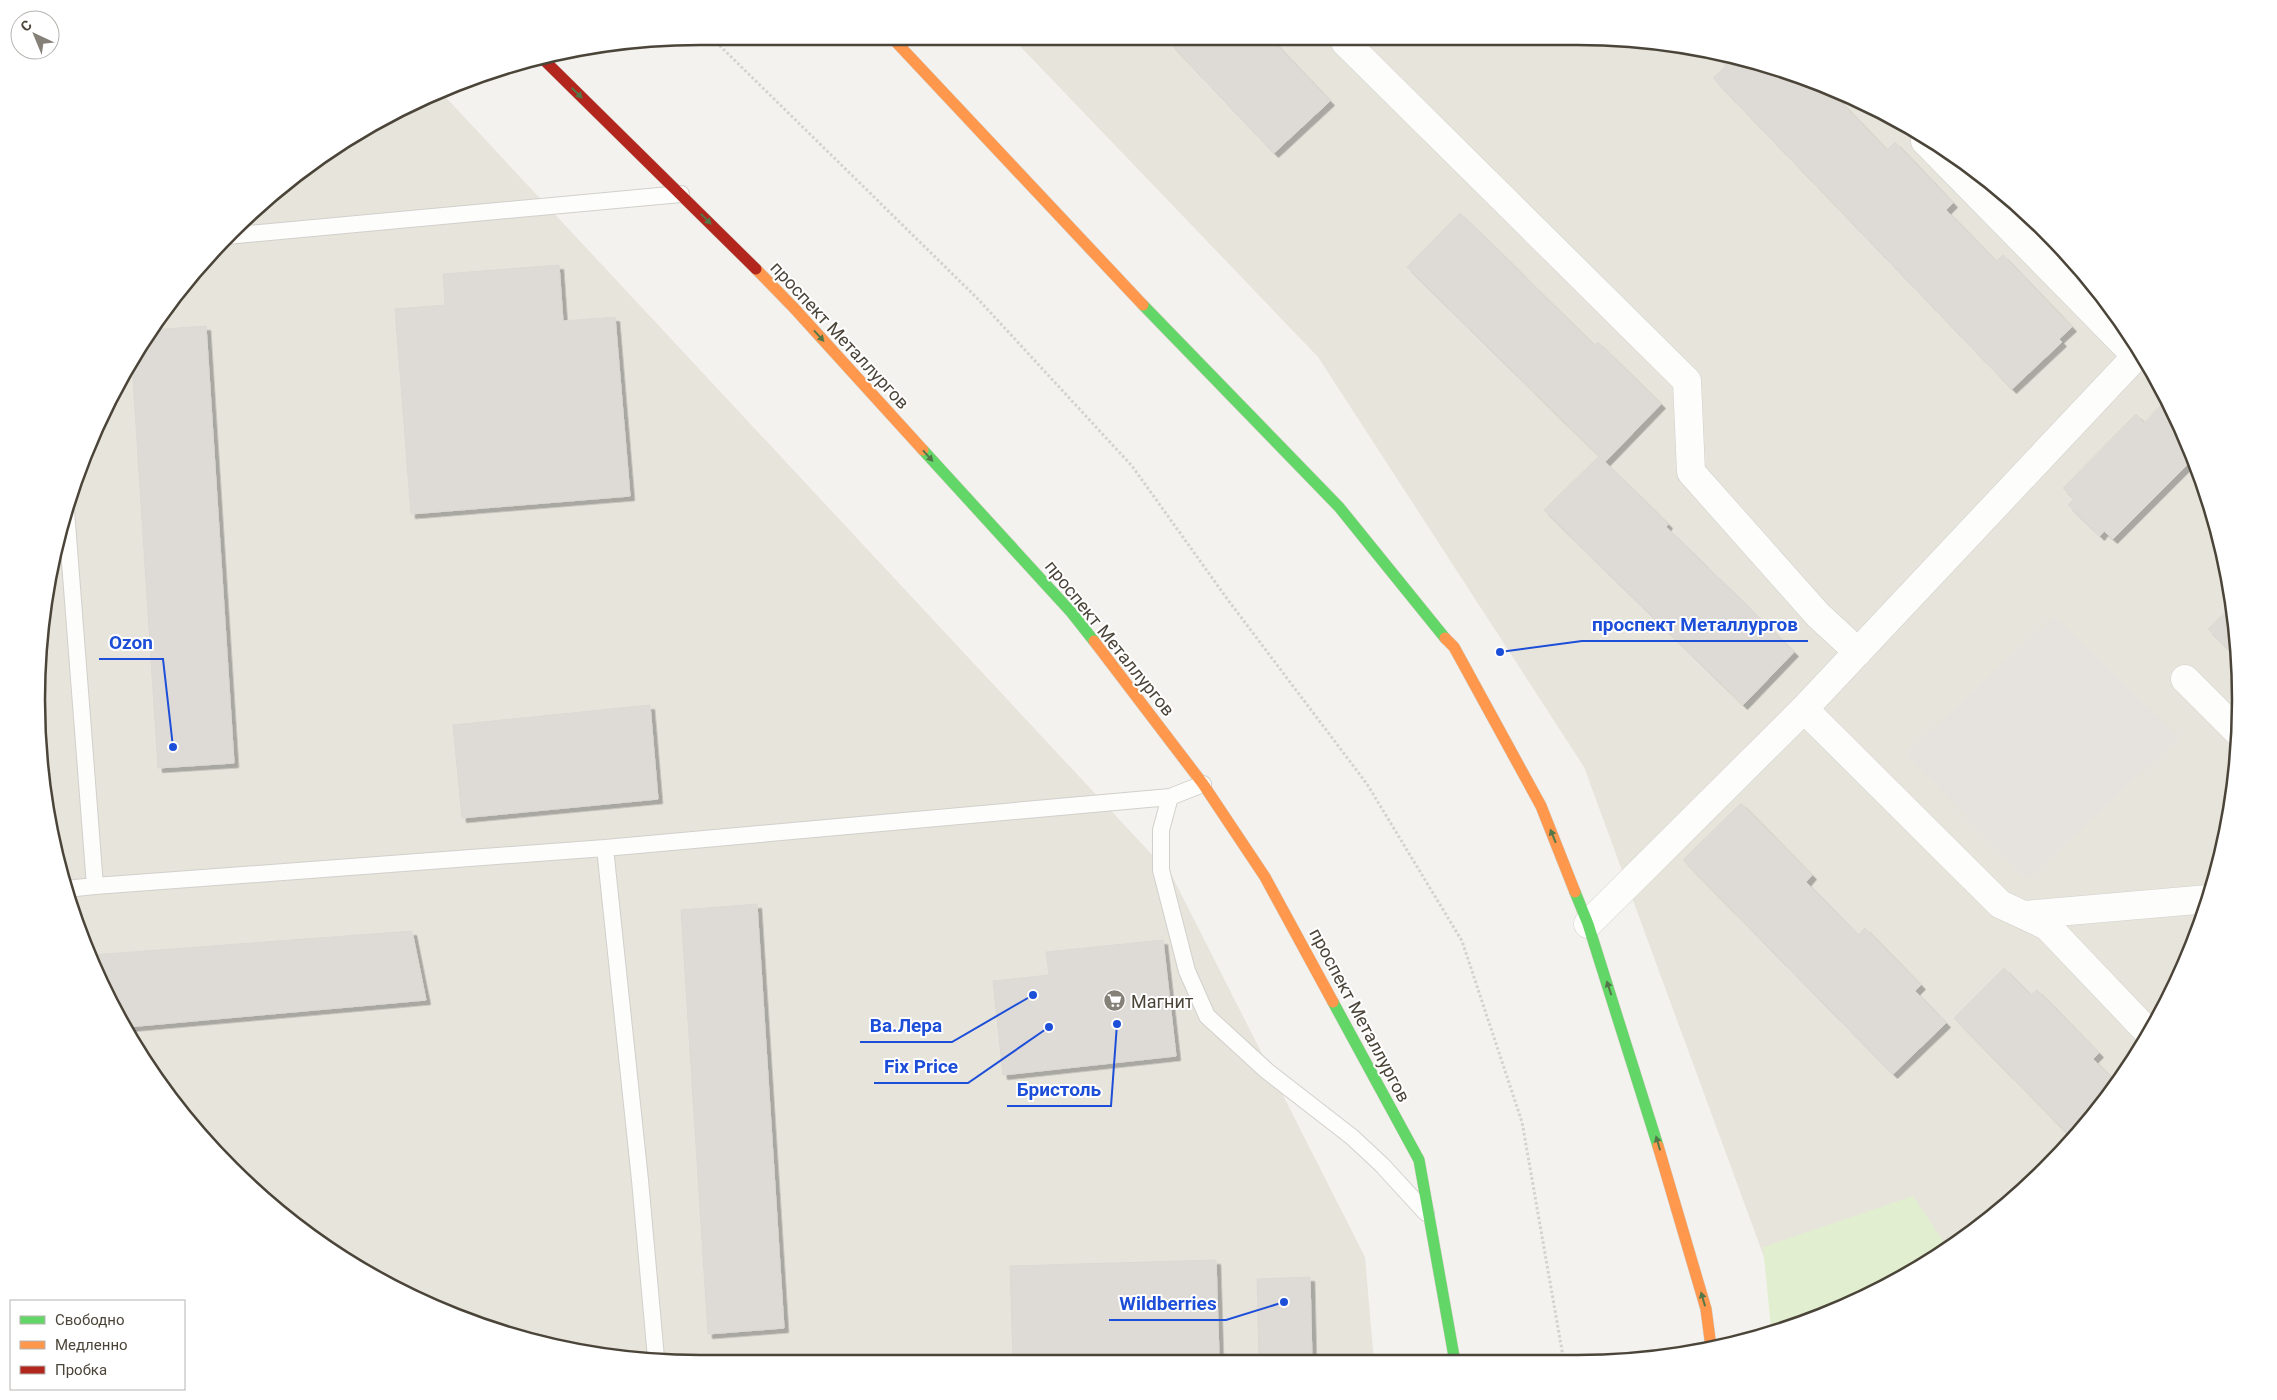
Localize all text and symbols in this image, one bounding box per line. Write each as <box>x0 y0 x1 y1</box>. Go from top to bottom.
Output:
north arrow <box>10 10 60 60</box>
text: С <box>17 17 35 35</box>
one-way arrow <box>571 86 583 98</box>
one-way arrow <box>699 212 711 224</box>
street label: проспект Металлургов <box>766 257 914 413</box>
one-way arrow <box>813 329 824 342</box>
one-way arrow <box>922 449 934 461</box>
street label: проспект Металлургов <box>1041 556 1179 720</box>
callout: проспект Металлургов <box>1582 607 1808 641</box>
text: проспект Металлургов <box>1592 613 1798 636</box>
callout: Ozon <box>99 625 163 659</box>
text: Ozon <box>109 631 153 654</box>
one-way arrow <box>1548 829 1556 843</box>
street label: проспект Металлургов <box>1305 925 1415 1105</box>
one-way arrow <box>1604 981 1612 996</box>
supermarket icon: Магнит <box>1103 989 1127 1013</box>
place label: Магнит <box>1131 991 1194 1012</box>
callout: Ва.Лера <box>860 1008 952 1042</box>
text: Ва.Лера <box>870 1014 942 1037</box>
callout: Fix Price <box>874 1049 968 1083</box>
text: Fix Price <box>884 1055 958 1078</box>
callout: Бристоль <box>1007 1072 1111 1106</box>
text: Бристоль <box>1017 1078 1102 1101</box>
one-way arrow <box>1654 1136 1662 1151</box>
callout: Wildberries <box>1109 1286 1226 1320</box>
text: Wildberries <box>1119 1292 1217 1315</box>
one-way arrow <box>1699 1292 1707 1307</box>
legend <box>10 1300 185 1390</box>
text: Свободно <box>55 1311 124 1329</box>
text: Медленно <box>55 1336 128 1354</box>
text: Пробка <box>55 1361 107 1379</box>

